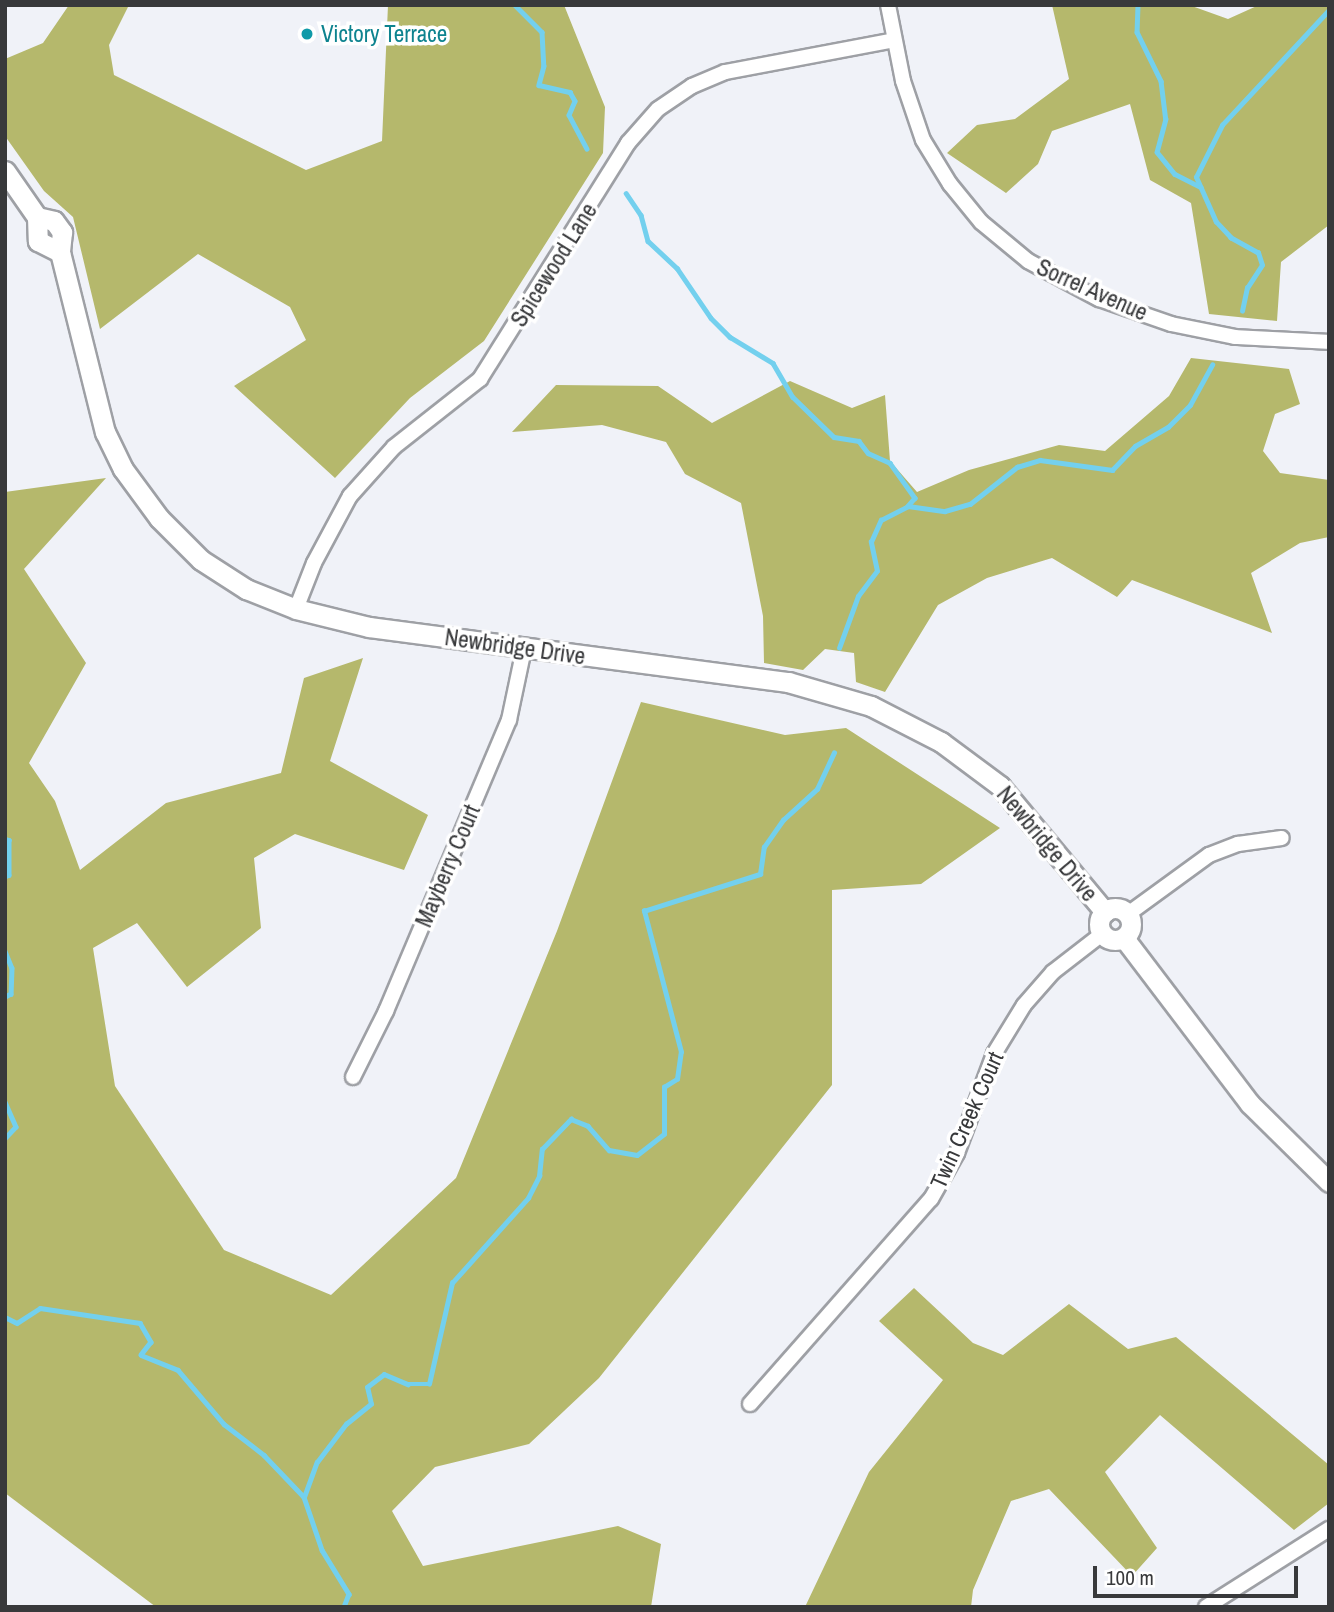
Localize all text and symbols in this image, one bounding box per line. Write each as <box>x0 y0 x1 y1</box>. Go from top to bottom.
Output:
place label: Victory Terrace <box>321 20 447 48</box>
marker: Victory Terrace <box>299 26 315 42</box>
street label: Spicewood Lane <box>505 198 603 332</box>
street label: Sorrel Avenue <box>1032 253 1152 327</box>
street label: Newbridge Drive <box>443 623 587 671</box>
street label: Newbridge Drive <box>991 781 1103 907</box>
street label: Mayberry Court <box>410 801 486 931</box>
street label: Twin Creek Court <box>925 1047 1009 1193</box>
scale bar <box>1096 1552 1301 1596</box>
text: 100 m <box>1106 1563 1154 1592</box>

